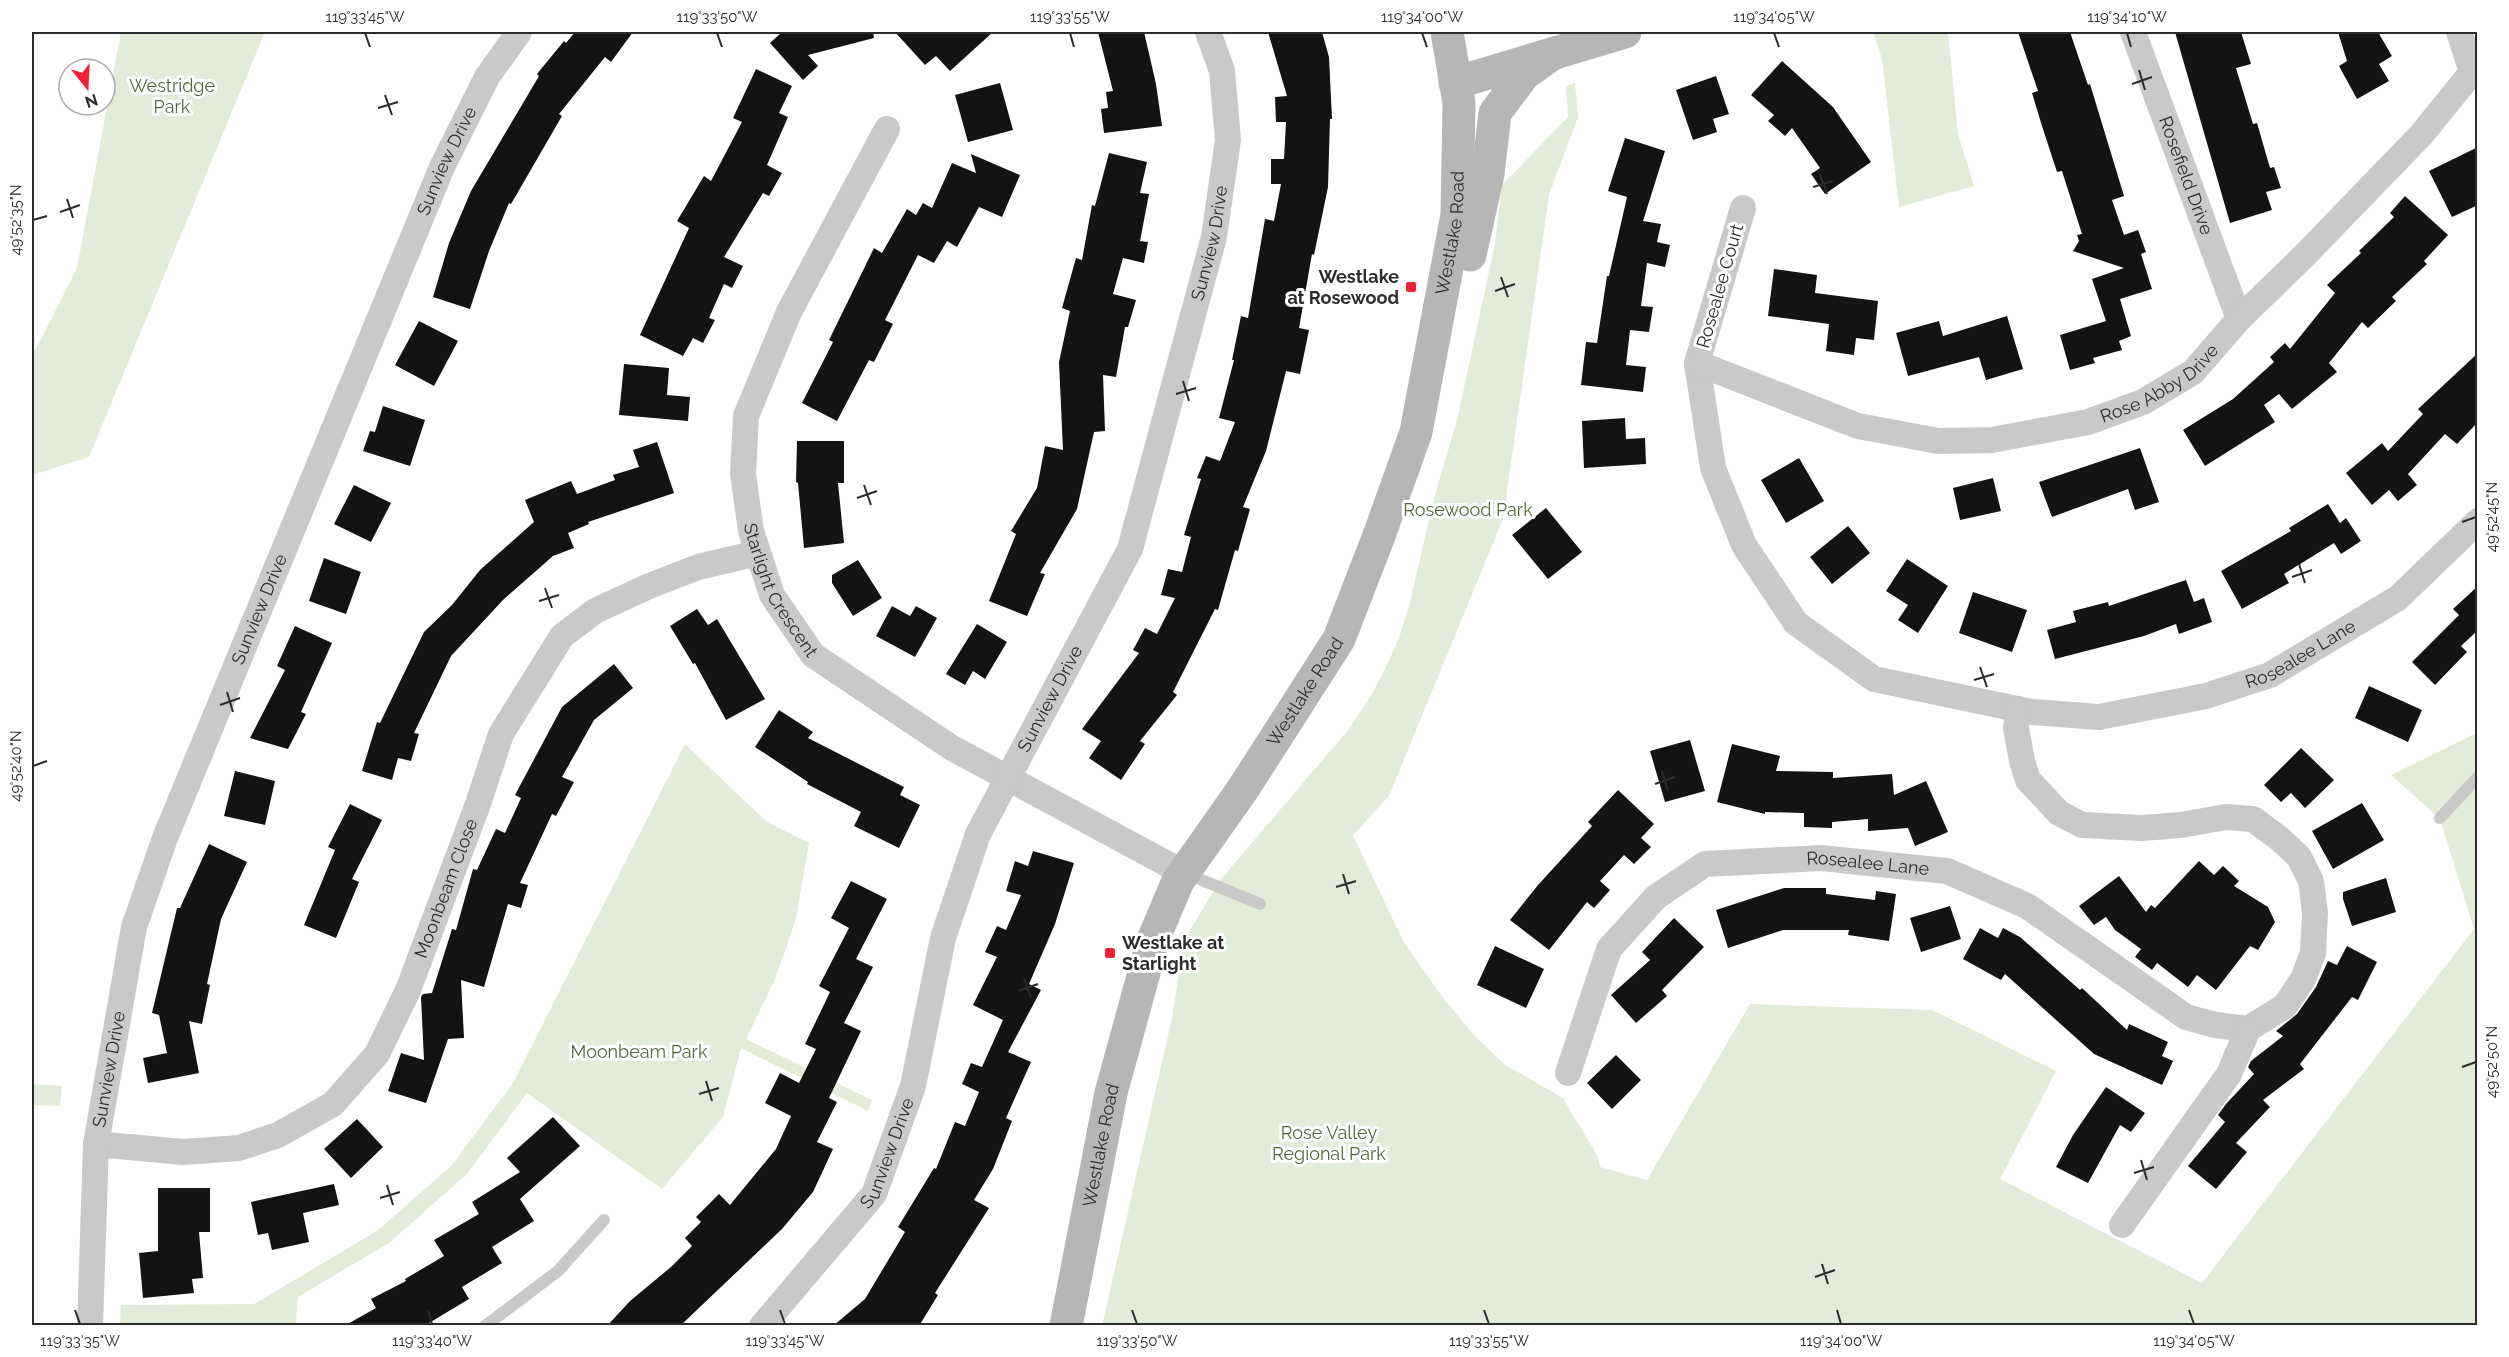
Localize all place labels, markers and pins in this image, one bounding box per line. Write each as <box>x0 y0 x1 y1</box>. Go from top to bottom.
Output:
place label: Westlake at Rosewood <box>1287 266 1399 308</box>
marker: Westlake at Rosewood <box>1404 280 1418 294</box>
place label: Westlake at Starlight <box>1122 932 1224 974</box>
marker: Westlake at Starlight <box>1103 946 1117 960</box>

